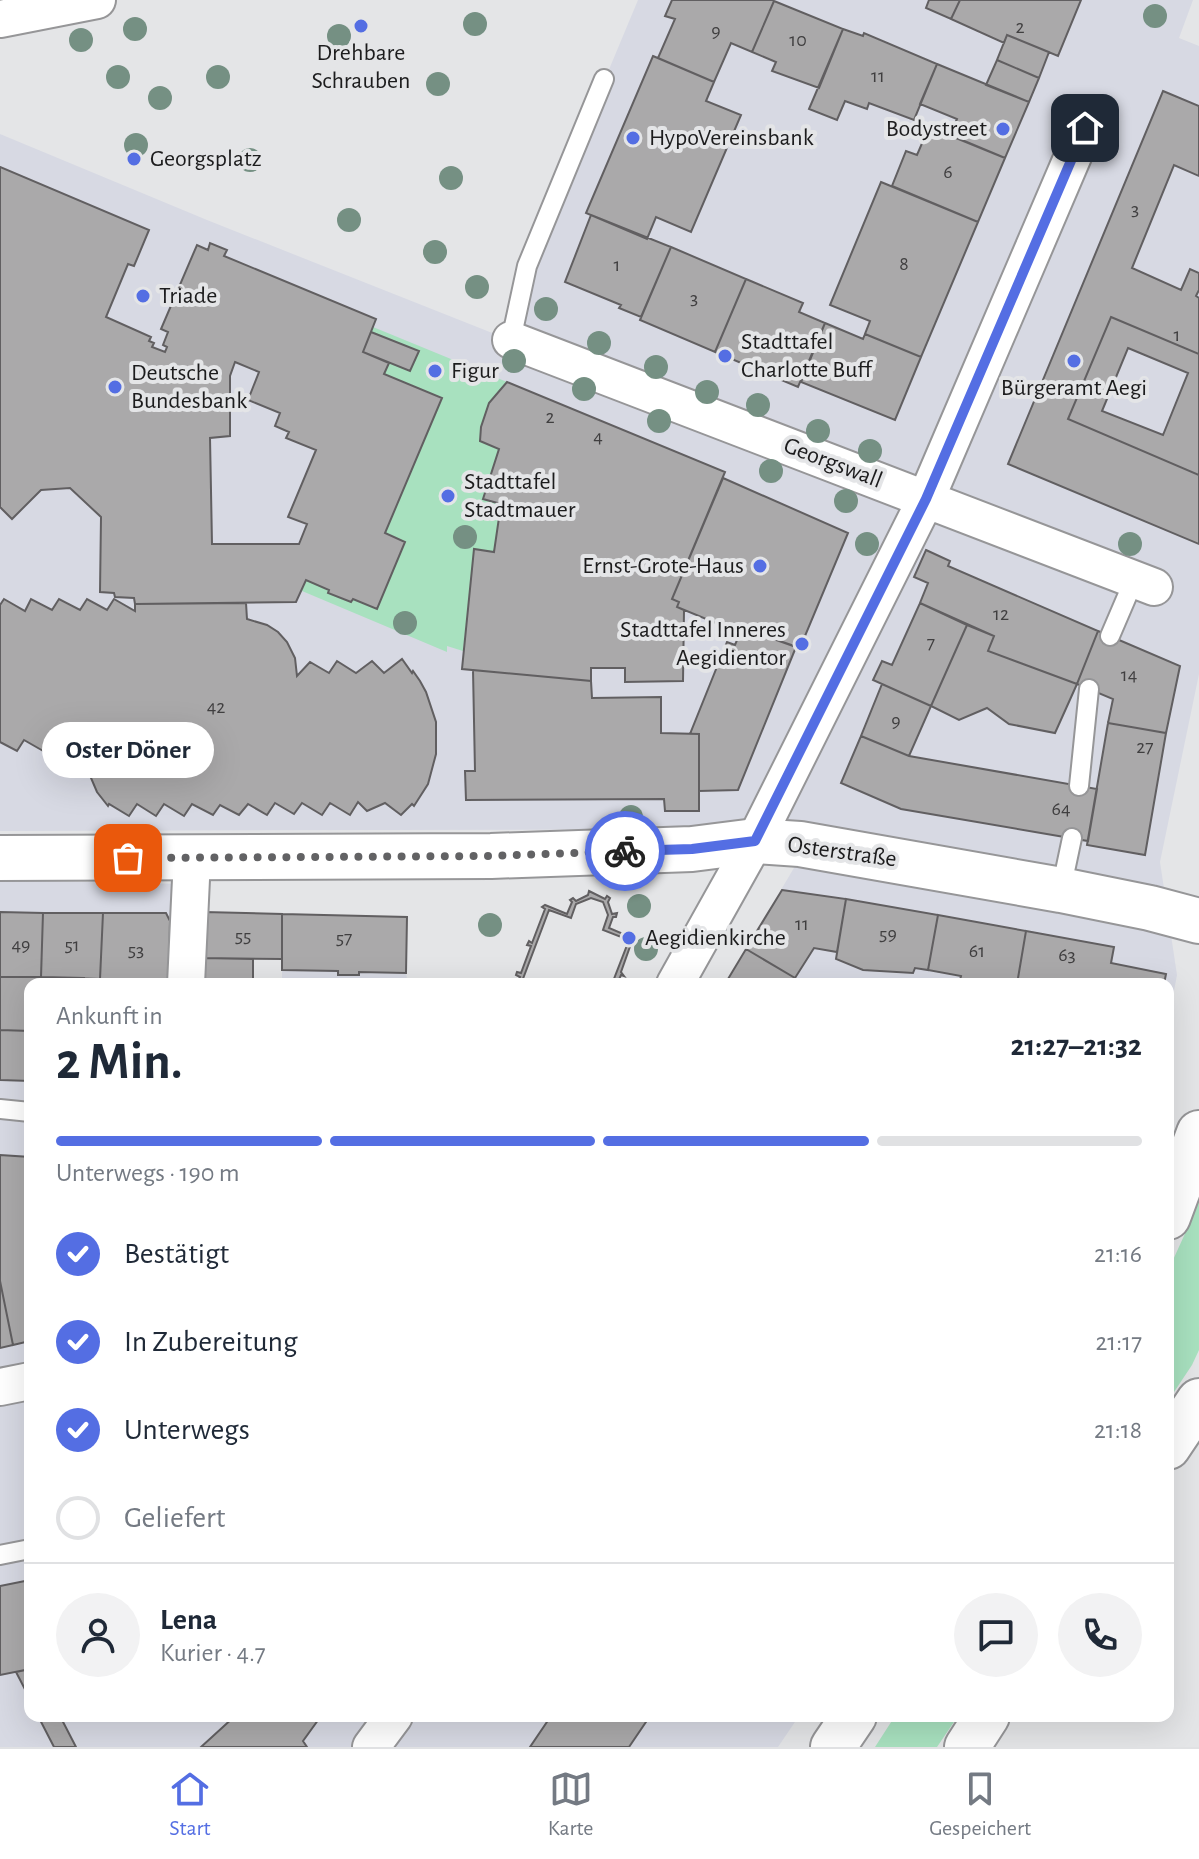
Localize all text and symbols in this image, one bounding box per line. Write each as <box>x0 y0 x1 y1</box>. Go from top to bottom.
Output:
marker: Drehbare Schrauben <box>352 17 370 35</box>
house number: 2 <box>1015 17 1025 37</box>
house number: 9 <box>711 21 721 41</box>
house number: 10 <box>789 30 807 50</box>
place label: Drehbare Schrauben <box>312 41 410 93</box>
house number: 11 <box>871 66 885 86</box>
pin <box>1051 94 1119 162</box>
icon: home <box>1063 106 1107 150</box>
place label: Bodystreet <box>886 117 987 141</box>
marker: Bodystreet <box>994 120 1012 138</box>
place label: HypoVereinsbank <box>649 126 814 150</box>
marker: HypoVereinsbank <box>624 129 642 147</box>
place label: Georgsplatz <box>150 147 262 171</box>
marker: Georgsplatz <box>125 150 143 168</box>
house number: 6 <box>943 162 953 182</box>
house number: 3 <box>1131 199 1139 219</box>
house number: 8 <box>899 254 909 274</box>
house number: 1 <box>614 255 620 275</box>
place label: Triade <box>159 284 217 308</box>
marker: Triade <box>134 287 152 305</box>
house number: 3 <box>690 288 698 308</box>
house number: 1 <box>1174 325 1180 345</box>
place label: Stadttafel Charlotte Buff <box>741 330 873 382</box>
marker: Stadttafel Charlotte Buff <box>716 347 734 365</box>
marker: Bürgeramt Aegi <box>1065 352 1083 370</box>
place label: Figur <box>451 359 499 383</box>
place label: Deutsche Bundesbank <box>131 361 247 413</box>
marker: Figur <box>426 362 444 380</box>
place label: Bürgeramt Aegi <box>1001 376 1147 400</box>
marker: Deutsche Bundesbank <box>106 378 124 396</box>
house number: 2 <box>545 407 555 427</box>
house number: 4 <box>593 427 603 447</box>
street label: Georgswall <box>780 433 886 493</box>
place label: Stadttafel Stadtmauer <box>464 470 576 522</box>
marker: Stadttafel Stadtmauer <box>439 487 457 505</box>
place label: Ernst-Grote-Haus <box>582 554 744 578</box>
marker: Ernst-Grote-Haus <box>751 557 769 575</box>
house number: 12 <box>993 604 1009 624</box>
place label: Stadttafel Inneres Aegidientor <box>620 618 786 670</box>
house number: 7 <box>927 633 935 653</box>
marker: Stadttafel Inneres Aegidientor <box>793 635 811 653</box>
house number: 14 <box>1121 665 1137 685</box>
house number: 42 <box>207 697 225 717</box>
house number: 9 <box>891 711 901 731</box>
callout: Oster Döner <box>42 722 214 778</box>
text: Oster Döner <box>65 737 191 763</box>
house number: 27 <box>1136 737 1154 757</box>
house number: 64 <box>1051 799 1071 819</box>
courier <box>585 811 665 891</box>
pin <box>94 824 162 892</box>
icon: bike <box>603 829 647 873</box>
street label: Osterstraße <box>786 832 898 872</box>
icon: bag <box>106 836 150 880</box>
house number: 11 <box>795 914 809 934</box>
house number: 59 <box>879 924 897 944</box>
house number: 55 <box>235 926 251 946</box>
place label: Aegidienkirche <box>645 926 786 950</box>
house number: 57 <box>336 928 352 948</box>
marker: Aegidienkirche <box>620 929 638 947</box>
house number: 49 <box>11 935 31 955</box>
house number: 51 <box>64 935 80 955</box>
house number: 53 <box>128 940 144 960</box>
house number: 61 <box>969 941 985 961</box>
house number: 63 <box>1058 945 1076 965</box>
text: Ankunft in <box>56 1003 163 1029</box>
text: 21:27–21:32 <box>1010 1031 1142 1061</box>
text: 2 Min. <box>56 1036 183 1088</box>
text: Unterwegs · 190 m <box>56 1160 239 1186</box>
icon: check <box>56 1232 100 1276</box>
text: Bestätigt <box>124 1239 229 1269</box>
text: 21:16 <box>1094 1241 1142 1267</box>
icon: check <box>56 1320 100 1364</box>
text: In Zubereitung <box>124 1327 298 1357</box>
text: 21:17 <box>1095 1329 1142 1355</box>
icon: check <box>56 1408 100 1452</box>
text: Unterwegs <box>124 1415 250 1445</box>
text: 21:18 <box>1094 1417 1142 1443</box>
text: Geliefert <box>124 1503 225 1533</box>
button: person <box>56 1593 140 1677</box>
button: chat <box>954 1593 1038 1677</box>
button: phone <box>1058 1593 1142 1677</box>
text: Lena <box>160 1605 217 1635</box>
text: Kurier · 4.7 <box>160 1640 266 1666</box>
tab: Start <box>168 1767 212 1841</box>
tab: Karte <box>548 1767 593 1841</box>
tab: Gespeichert <box>929 1767 1031 1841</box>

